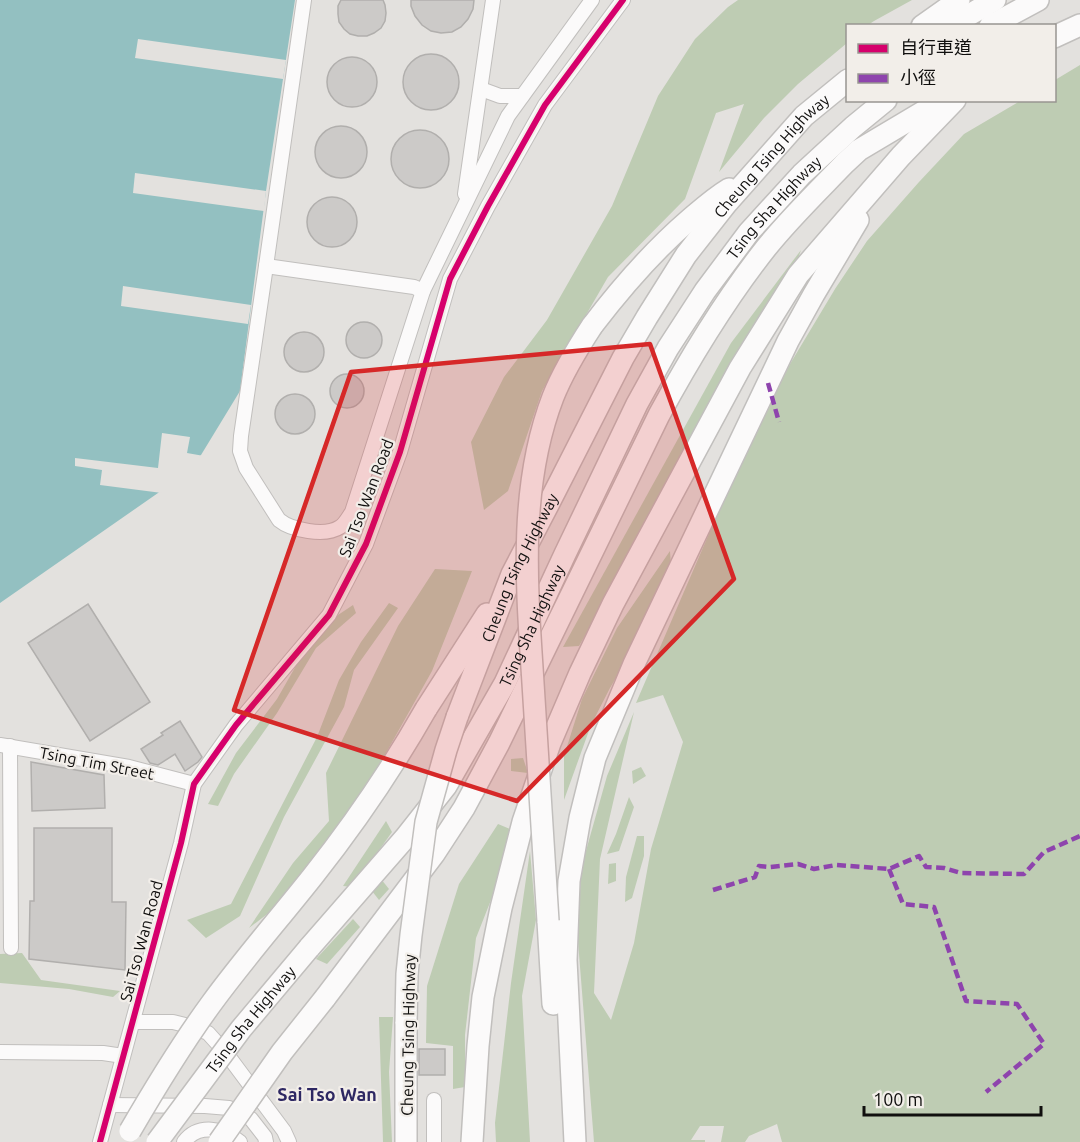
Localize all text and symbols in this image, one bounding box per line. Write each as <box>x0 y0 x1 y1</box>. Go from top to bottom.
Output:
legend <box>846 24 1056 102</box>
text: 自行車道 <box>900 37 972 57</box>
text: 小徑 <box>900 67 936 87</box>
street label: Cheung Tsing Highway <box>710 90 833 221</box>
street label: Tsing Sha Highway <box>723 152 825 262</box>
street label: Sai Tso Wan Road <box>335 437 397 559</box>
street label: Cheung Tsing Highway <box>478 490 562 645</box>
street label: Tsing Sha Highway <box>496 562 568 690</box>
street label: Tsing Tim Street <box>38 743 157 783</box>
street label: Sai Tso Wan Road <box>116 878 166 1004</box>
street label: Cheung Tsing Highway <box>398 954 418 1116</box>
street label: Tsing Sha Highway <box>202 962 299 1077</box>
scale bar <box>864 1079 1041 1117</box>
district label: Sai Tso Wan <box>277 1084 377 1104</box>
text: 100 m <box>873 1089 923 1109</box>

